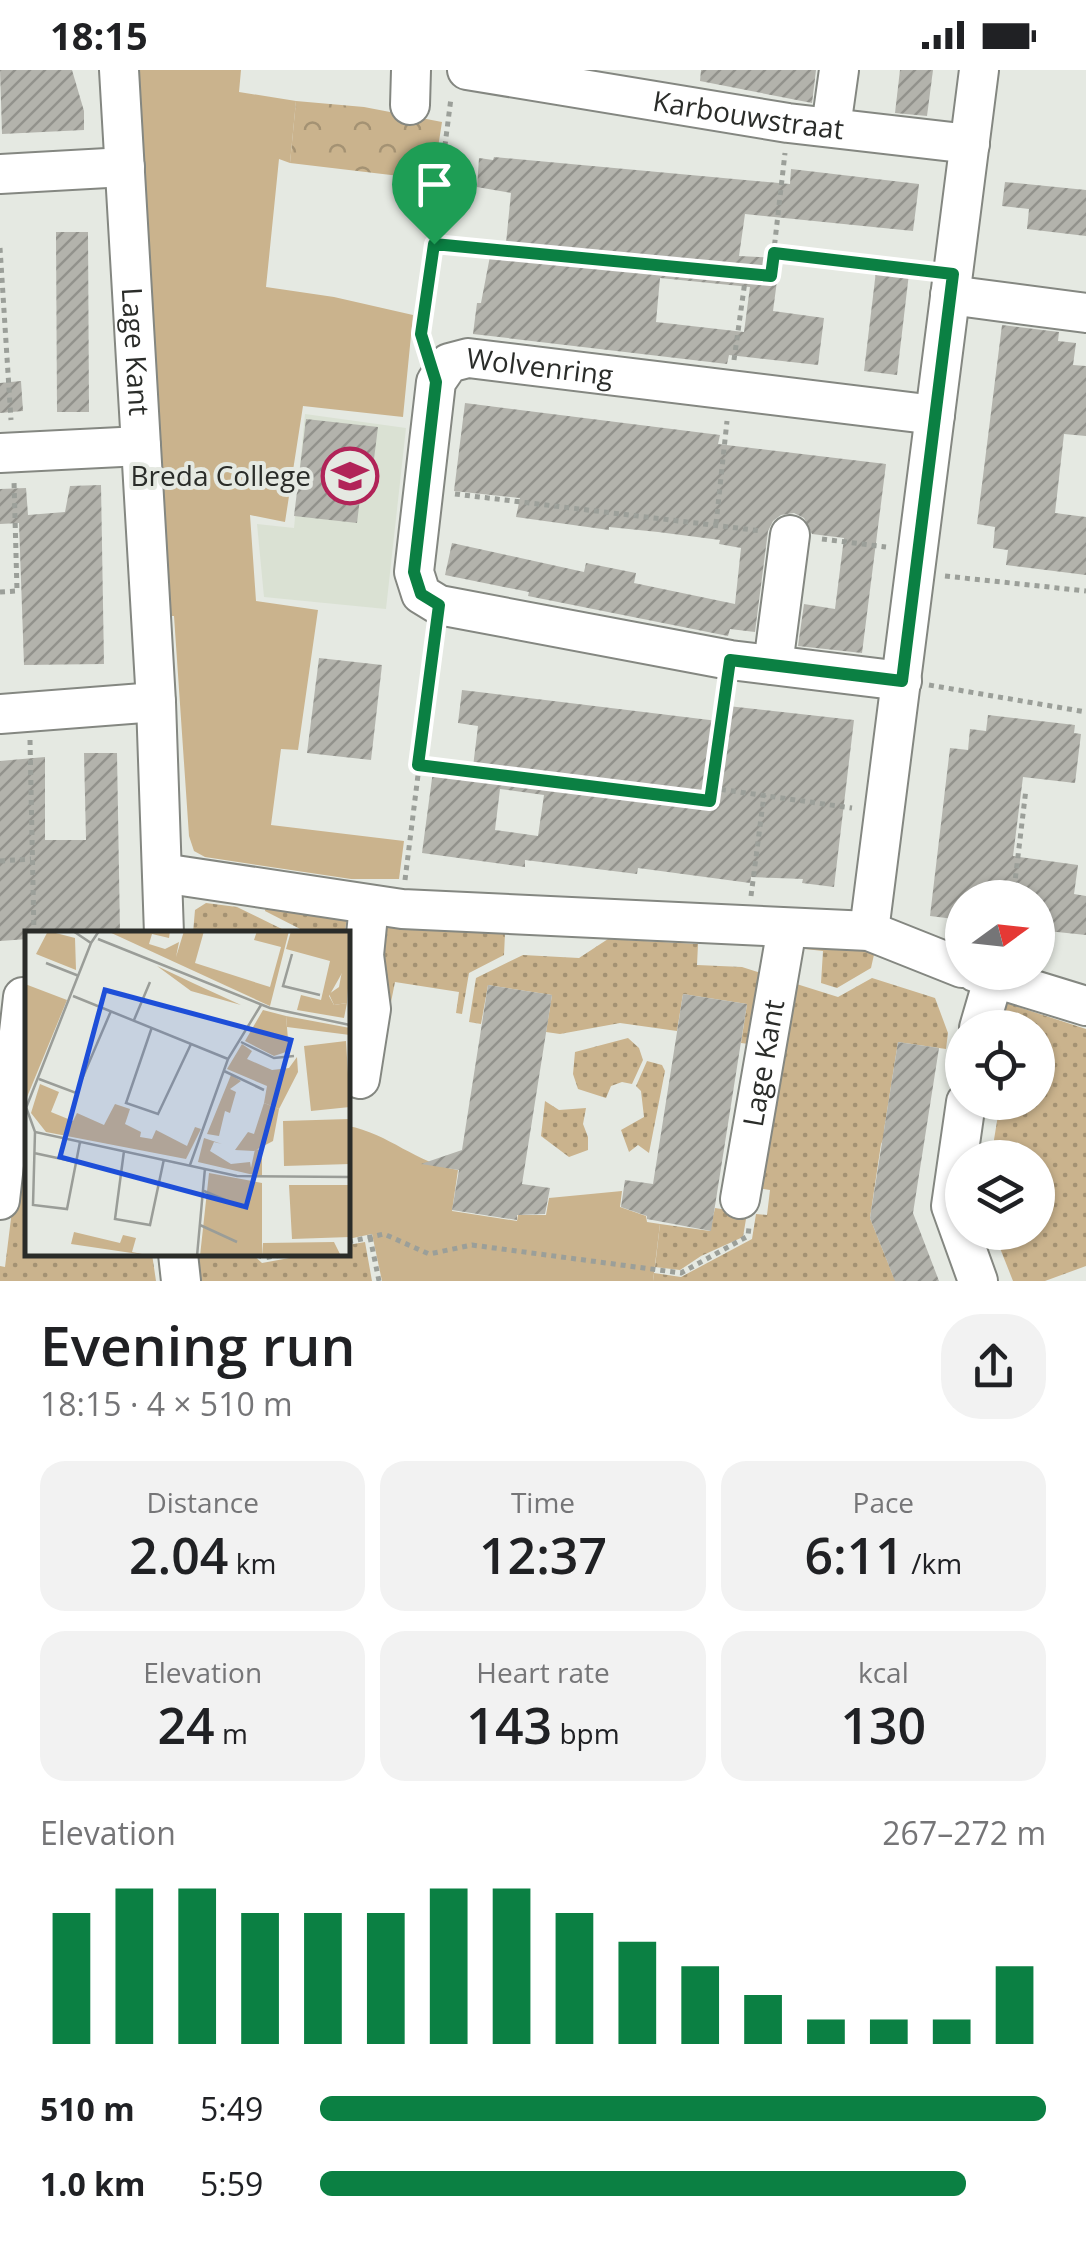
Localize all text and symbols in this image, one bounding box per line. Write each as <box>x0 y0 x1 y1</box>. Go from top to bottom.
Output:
text: 18:15 <box>50 9 148 61</box>
street label: Karbouwstraat <box>650 81 846 147</box>
pin <box>392 142 477 245</box>
icon: arrive <box>407 157 462 212</box>
street label: Lage Kant <box>114 286 159 417</box>
street label: Wolvenring <box>464 338 616 394</box>
school or university icon: Breda College <box>320 446 380 506</box>
place label: Breda College <box>131 456 311 494</box>
north arrow <box>945 880 1055 990</box>
map controls <box>945 880 1055 1250</box>
inset map <box>25 931 350 1256</box>
street label: Lage Kant <box>733 996 792 1129</box>
button: locate <box>945 1010 1055 1120</box>
button: layers <box>945 1140 1055 1250</box>
text: Evening run <box>40 1307 355 1382</box>
button: share <box>941 1314 1046 1419</box>
text: 18:15 · 4 × 510 m <box>40 1382 293 1425</box>
text: Distance <box>146 1483 259 1521</box>
text: Time <box>511 1483 575 1521</box>
text: Pace <box>853 1483 914 1521</box>
text: 2.04 <box>129 1521 228 1589</box>
text: 12:37 <box>479 1521 607 1589</box>
text: 6:11 <box>805 1521 904 1589</box>
text: km <box>228 1544 276 1582</box>
text: /km <box>904 1544 962 1582</box>
text: Elevation <box>143 1653 262 1691</box>
text: Heart rate <box>476 1653 610 1691</box>
text: kcal <box>858 1653 909 1691</box>
text: 24 <box>157 1691 215 1759</box>
text: 143 <box>466 1691 552 1759</box>
text: 130 <box>840 1691 926 1759</box>
text: m <box>215 1714 248 1752</box>
text: bpm <box>552 1714 620 1752</box>
text: Elevation <box>40 1811 176 1854</box>
text: 267–272 m <box>882 1811 1046 1854</box>
text: 510 m <box>40 2087 135 2130</box>
text: 5:49 <box>200 2087 263 2130</box>
text: 1.0 km <box>40 2162 145 2205</box>
text: 5:59 <box>200 2162 263 2205</box>

